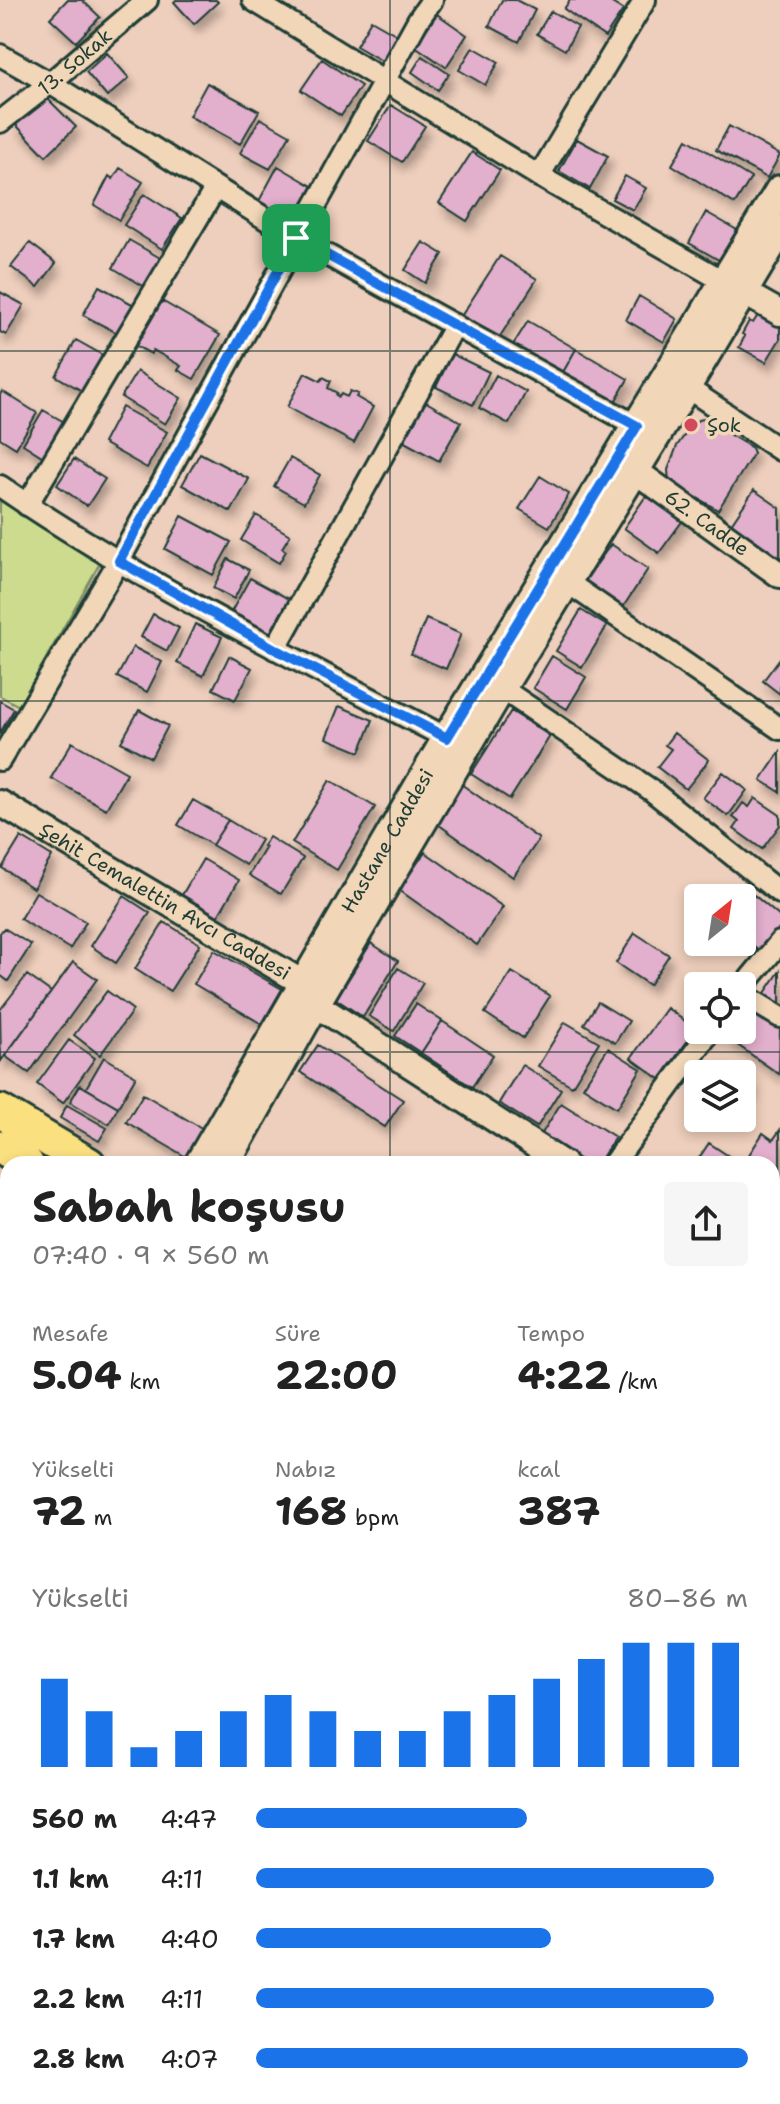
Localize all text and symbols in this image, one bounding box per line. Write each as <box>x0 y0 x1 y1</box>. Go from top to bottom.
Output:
street label: 13. Sokak <box>32 23 117 101</box>
pin <box>262 204 330 272</box>
icon: arrive <box>274 216 318 260</box>
place label: Şok <box>707 412 741 438</box>
marker: Şok <box>682 416 700 434</box>
street label: 62. Cadde <box>659 483 755 562</box>
street label: Hastane Caddesi <box>335 764 439 918</box>
street label: Şehit Cemalettin Avcı Caddesi <box>35 816 296 986</box>
north arrow <box>684 884 756 956</box>
map controls <box>684 884 756 1132</box>
button: locate <box>684 972 756 1044</box>
button: layers <box>684 1060 756 1132</box>
text: Sabah koşusu <box>32 1177 346 1236</box>
button: share <box>664 1182 748 1266</box>
text: 07:40 · 9 × 560 m <box>32 1237 270 1272</box>
text: Mesafe <box>32 1319 109 1348</box>
text: Süre <box>275 1319 321 1348</box>
text: Tempo <box>517 1319 585 1348</box>
text: 5.04 <box>32 1348 122 1402</box>
text: 22:00 <box>275 1348 398 1402</box>
text: 4:22 <box>517 1348 611 1402</box>
text: km <box>122 1367 160 1396</box>
text: /km <box>611 1367 658 1396</box>
text: Yükselti <box>32 1455 114 1484</box>
text: Nabız <box>275 1455 336 1484</box>
text: kcal <box>517 1455 560 1484</box>
text: 72 <box>32 1484 86 1538</box>
text: 168 <box>275 1484 348 1538</box>
text: 387 <box>517 1484 601 1538</box>
text: m <box>86 1503 112 1532</box>
text: bpm <box>348 1503 399 1532</box>
text: Yükselti <box>32 1580 129 1615</box>
text: 80–86 m <box>627 1580 748 1615</box>
text: 560 m <box>32 1801 117 1836</box>
text: 4:47 <box>160 1801 217 1836</box>
text: 1.1 km <box>32 1861 109 1896</box>
text: 4:11 <box>160 1861 203 1896</box>
text: 1.7 km <box>32 1921 115 1956</box>
text: 4:40 <box>160 1921 219 1956</box>
text: 2.2 km <box>32 1981 125 2016</box>
text: 4:11 <box>160 1981 203 2016</box>
text: 2.8 km <box>32 2041 125 2076</box>
text: 4:07 <box>160 2041 218 2076</box>

